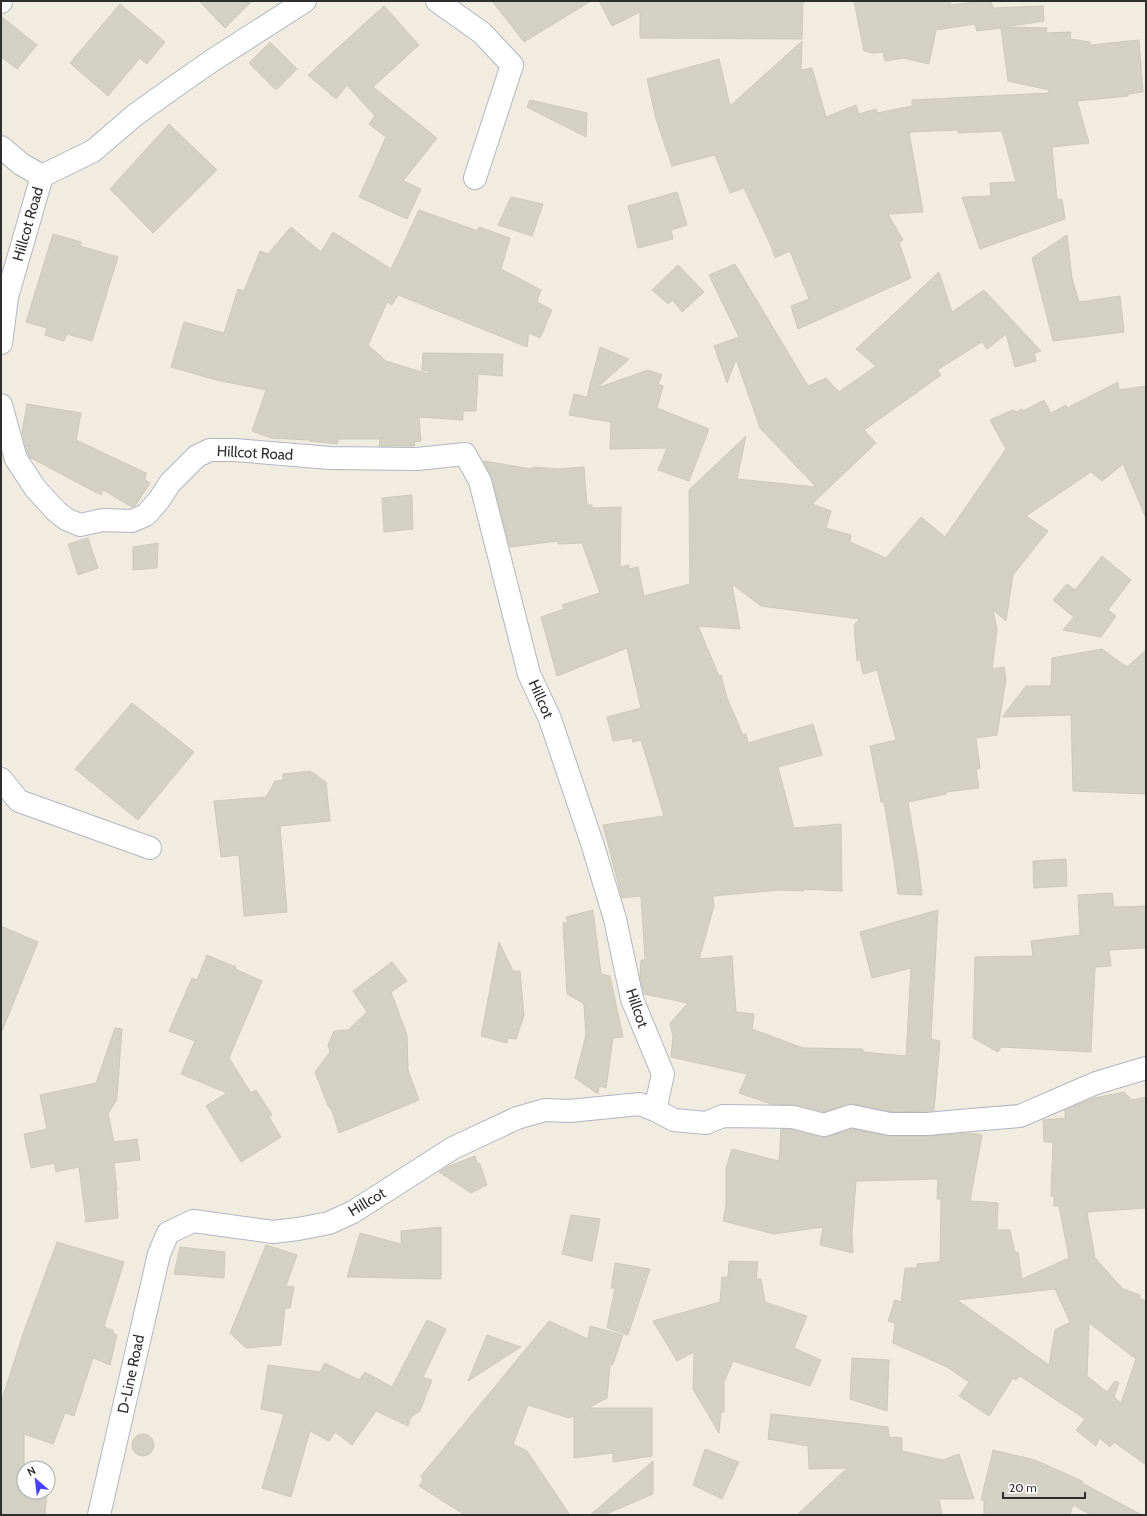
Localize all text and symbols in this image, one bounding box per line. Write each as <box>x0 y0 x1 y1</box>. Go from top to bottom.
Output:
street label: Hillcot Road <box>9 185 47 263</box>
street label: Hillcot Road <box>216 442 294 464</box>
street label: Hillcot <box>525 677 557 721</box>
street label: Hillcot <box>622 986 652 1030</box>
street label: Hillcot <box>345 1184 389 1220</box>
street label: D-Line Road <box>114 1333 148 1415</box>
north arrow <box>16 1460 56 1500</box>
text: N <box>25 1463 38 1479</box>
scale bar <box>1003 1474 1085 1500</box>
text: 20 m <box>1009 1480 1037 1495</box>

